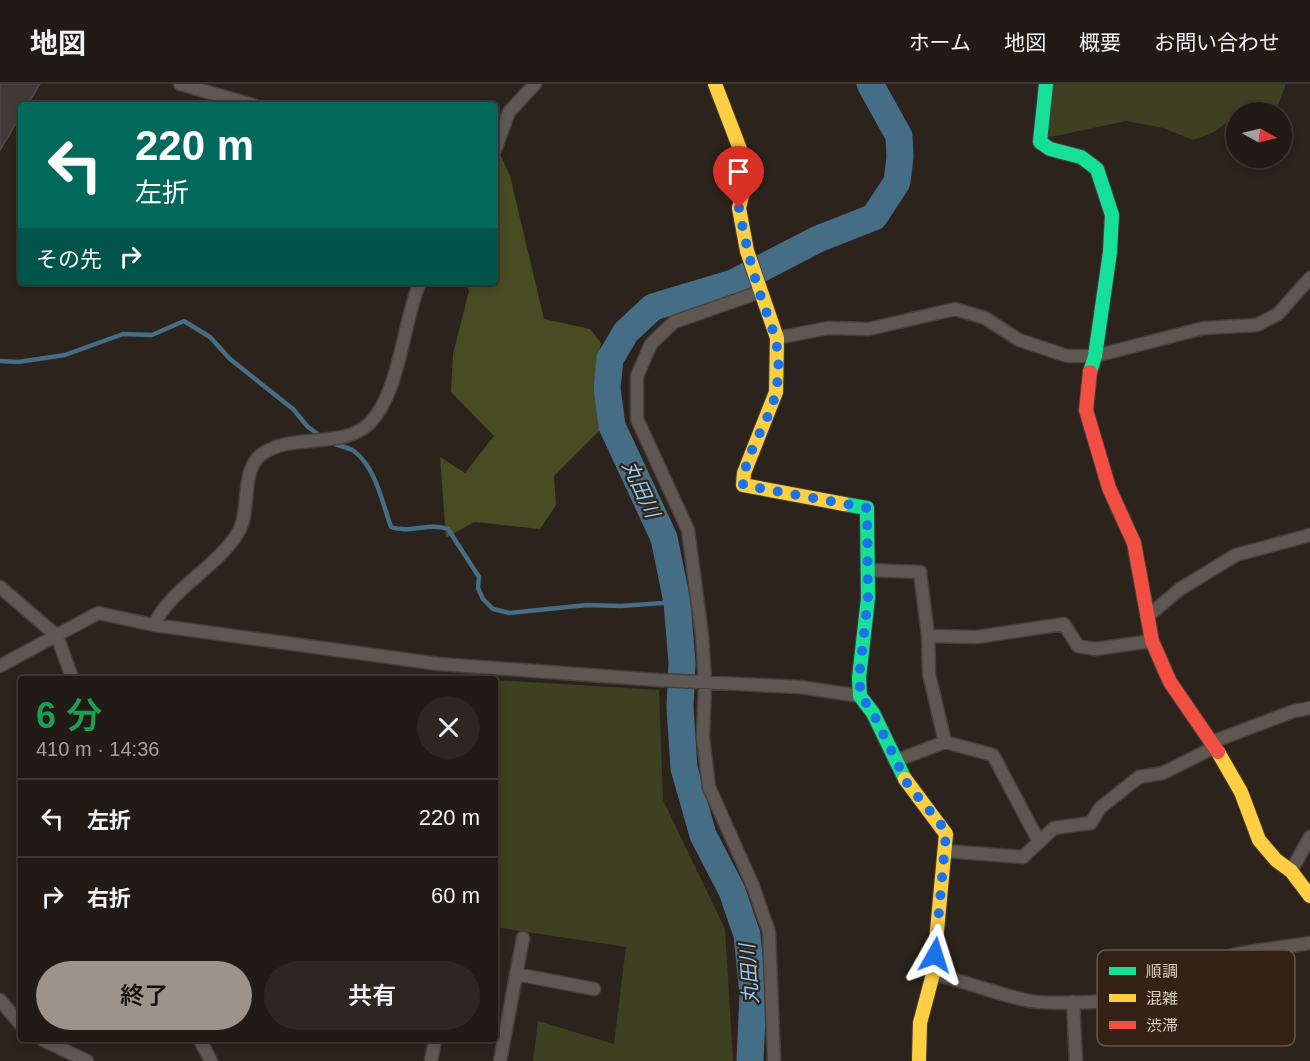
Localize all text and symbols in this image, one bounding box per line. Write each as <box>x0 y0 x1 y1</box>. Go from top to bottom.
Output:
text: 地図 <box>30 28 86 59</box>
text: ホーム <box>909 31 971 54</box>
text: 地図 <box>1004 31 1046 54</box>
text: 概要 <box>1079 31 1121 54</box>
text: お問い合わせ <box>1154 31 1280 54</box>
north arrow <box>1226 102 1292 168</box>
map controls <box>1226 102 1292 168</box>
text: 220 m <box>135 122 254 169</box>
icon: left <box>36 126 114 204</box>
pin <box>713 146 764 208</box>
icon: arrive <box>722 155 755 188</box>
text: 左折 <box>135 178 189 208</box>
icon: right <box>114 240 147 273</box>
text: その先 <box>36 247 102 272</box>
water label: 丸田川 <box>618 457 664 523</box>
text: 6 分 <box>36 695 102 736</box>
button: close <box>417 696 480 759</box>
text: 410 m · 14:36 <box>36 738 159 760</box>
icon: left <box>36 802 69 835</box>
text: 220 m <box>419 805 480 830</box>
text: 左折 <box>87 808 131 833</box>
icon: right <box>36 880 69 913</box>
text: 60 m <box>431 883 480 908</box>
text: 右折 <box>87 886 131 911</box>
position arrow <box>903 923 967 987</box>
water label: 丸田川 <box>736 941 762 1005</box>
legend <box>1097 950 1295 1046</box>
button: 終了 <box>36 961 252 1030</box>
button: 共有 <box>264 961 480 1030</box>
text: 順調 <box>1146 963 1178 980</box>
text: 混雑 <box>1146 990 1178 1007</box>
text: 渋滞 <box>1146 1017 1178 1034</box>

